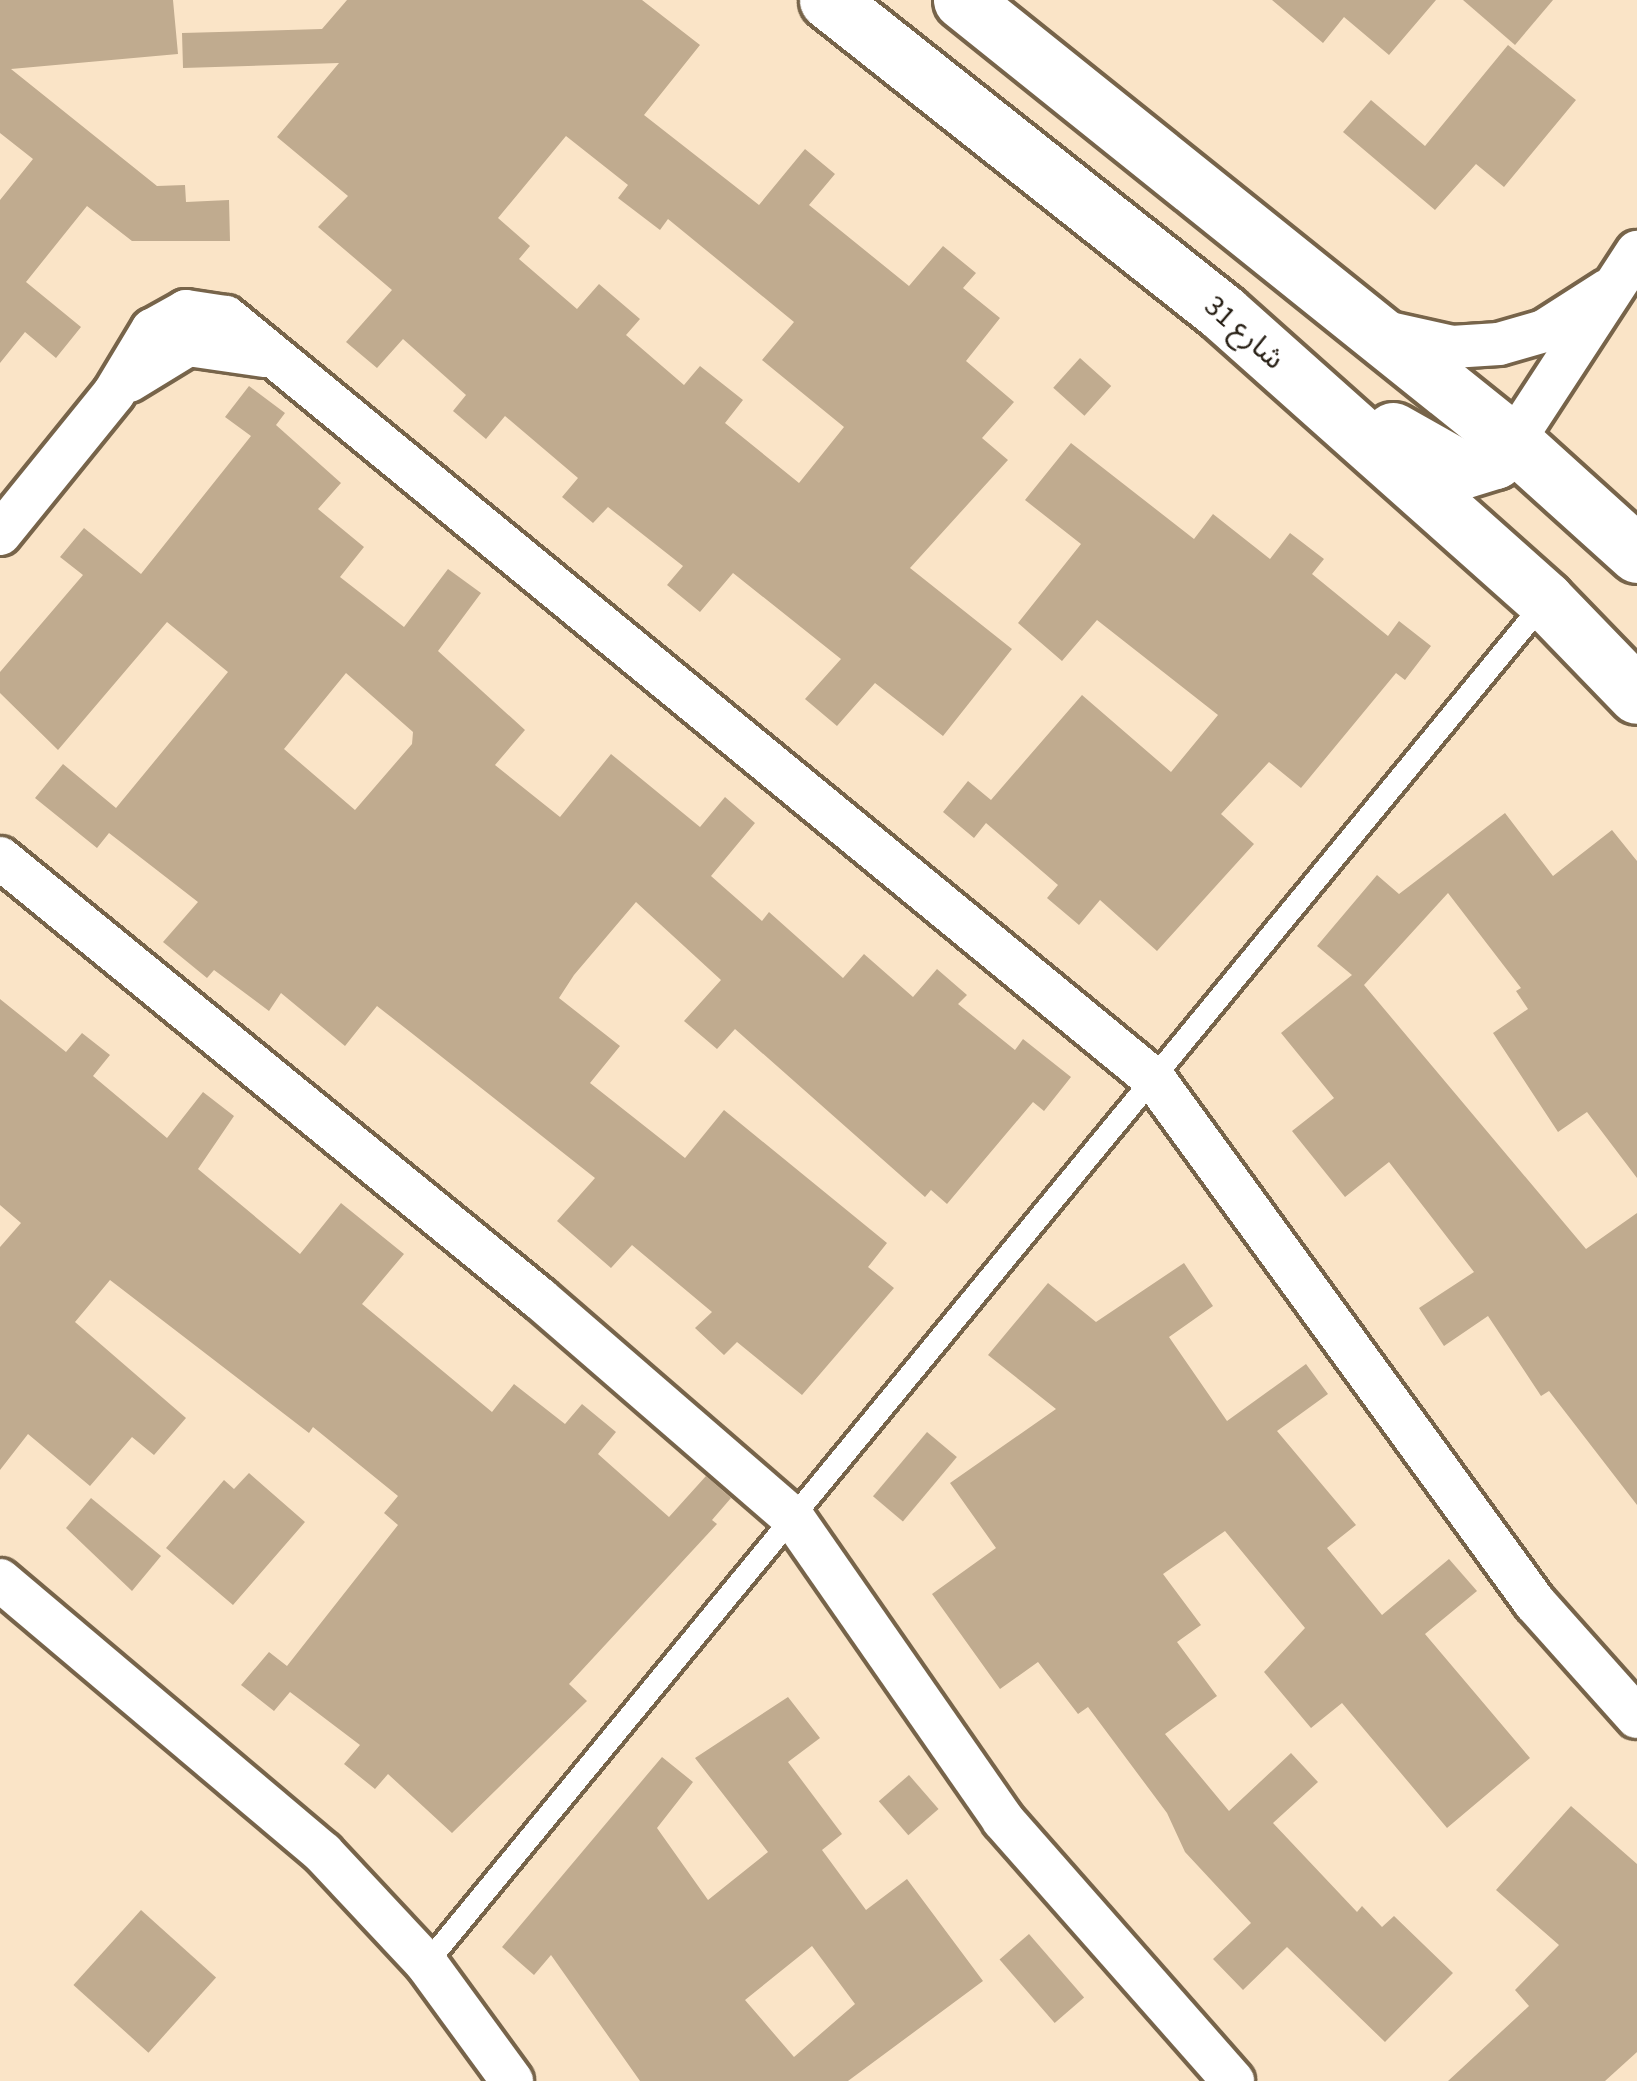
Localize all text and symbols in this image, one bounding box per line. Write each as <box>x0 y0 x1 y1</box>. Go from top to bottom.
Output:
street label: شارع 31 <box>1197 288 1291 378</box>

